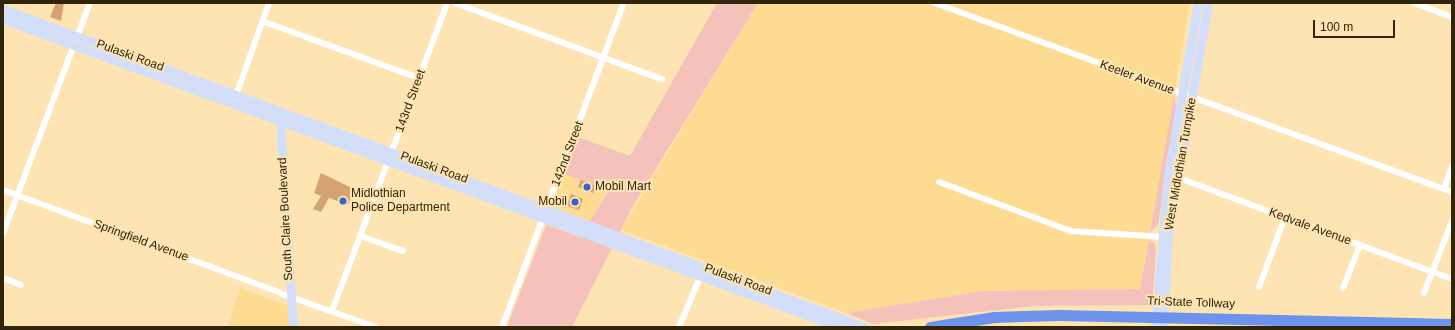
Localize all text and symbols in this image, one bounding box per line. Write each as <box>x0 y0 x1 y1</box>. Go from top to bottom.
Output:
scale bar <box>1315 12 1397 38</box>
text: 100 m <box>1320 20 1353 34</box>
street label: Pulaski Road <box>94 37 166 75</box>
street label: Keeler Avenue <box>1098 58 1176 98</box>
street label: 143rd Street <box>393 68 429 134</box>
street label: West Midlothian Turnpike <box>1162 96 1200 232</box>
street label: 142nd Street <box>549 119 587 189</box>
street label: Pulaski Road <box>398 149 470 187</box>
street label: South Claire Boulevard <box>276 157 296 281</box>
place label: Mobil Mart <box>595 180 651 194</box>
marker: Mobil Mart <box>582 182 592 192</box>
place label: Midlothian Police Department <box>351 187 450 215</box>
place label: Mobil <box>538 195 567 209</box>
marker: Midlothian Police Department <box>338 196 348 206</box>
marker: Mobil <box>570 197 580 207</box>
street label: Kedvale Avenue <box>1267 205 1353 249</box>
street label: Springfield Avenue <box>91 217 191 265</box>
street label: Pulaski Road <box>702 261 774 299</box>
street label: Tri-State Tollway <box>1147 294 1235 312</box>

